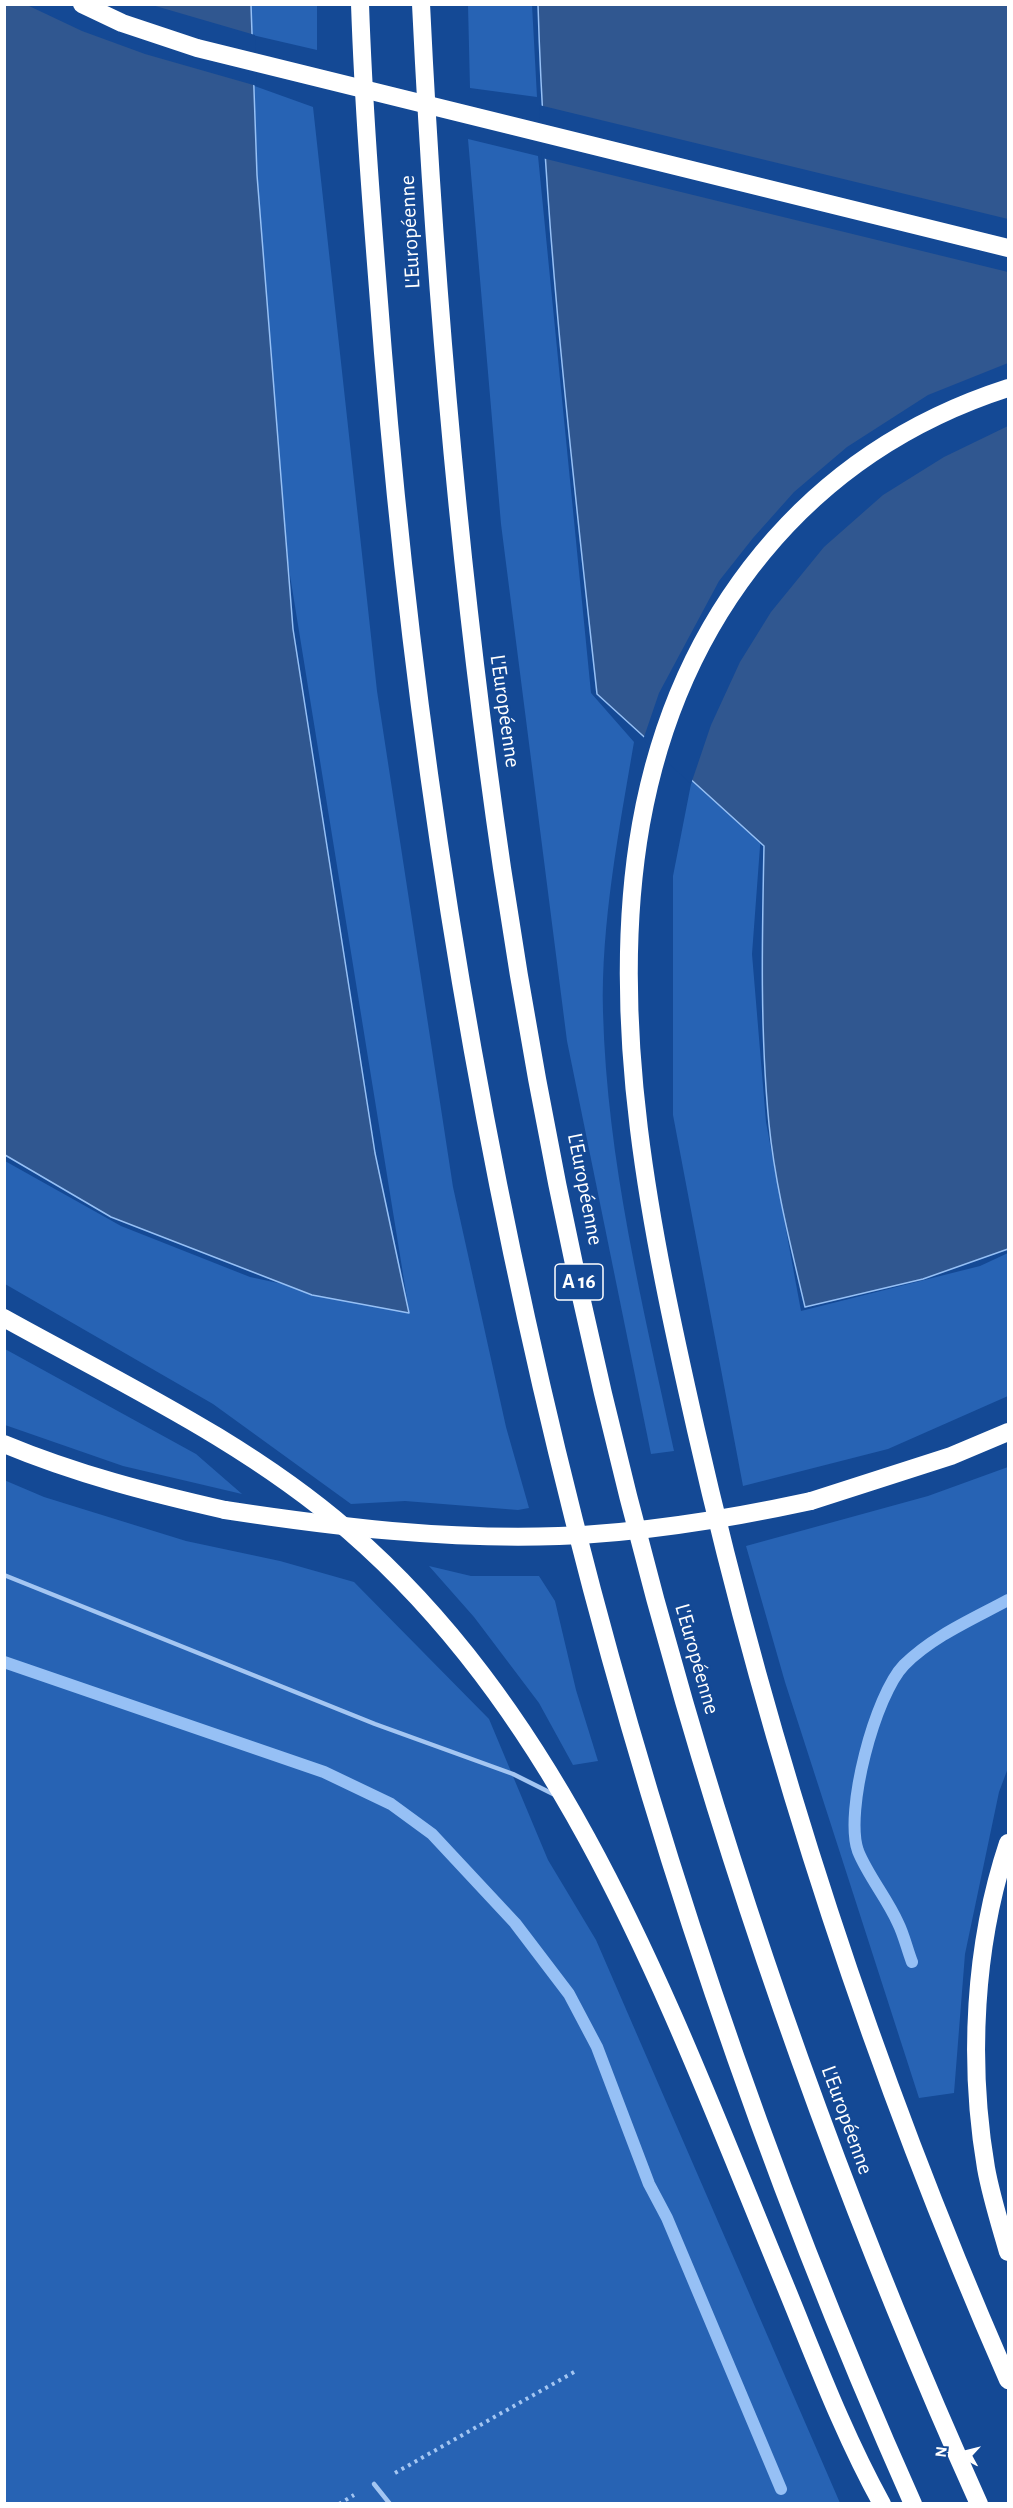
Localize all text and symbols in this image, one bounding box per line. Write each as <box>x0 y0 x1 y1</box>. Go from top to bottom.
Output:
street label: L'Européenne <box>394 174 426 290</box>
street label: L'Européenne <box>484 653 526 769</box>
street label: L'Européenne <box>561 1131 609 1247</box>
road number: A 16 <box>555 1264 603 1300</box>
street label: L'Européenne <box>669 1601 725 1717</box>
street label: L'Européenne <box>815 2062 879 2178</box>
north arrow <box>929 2424 989 2484</box>
text: N <box>933 2445 950 2458</box>

